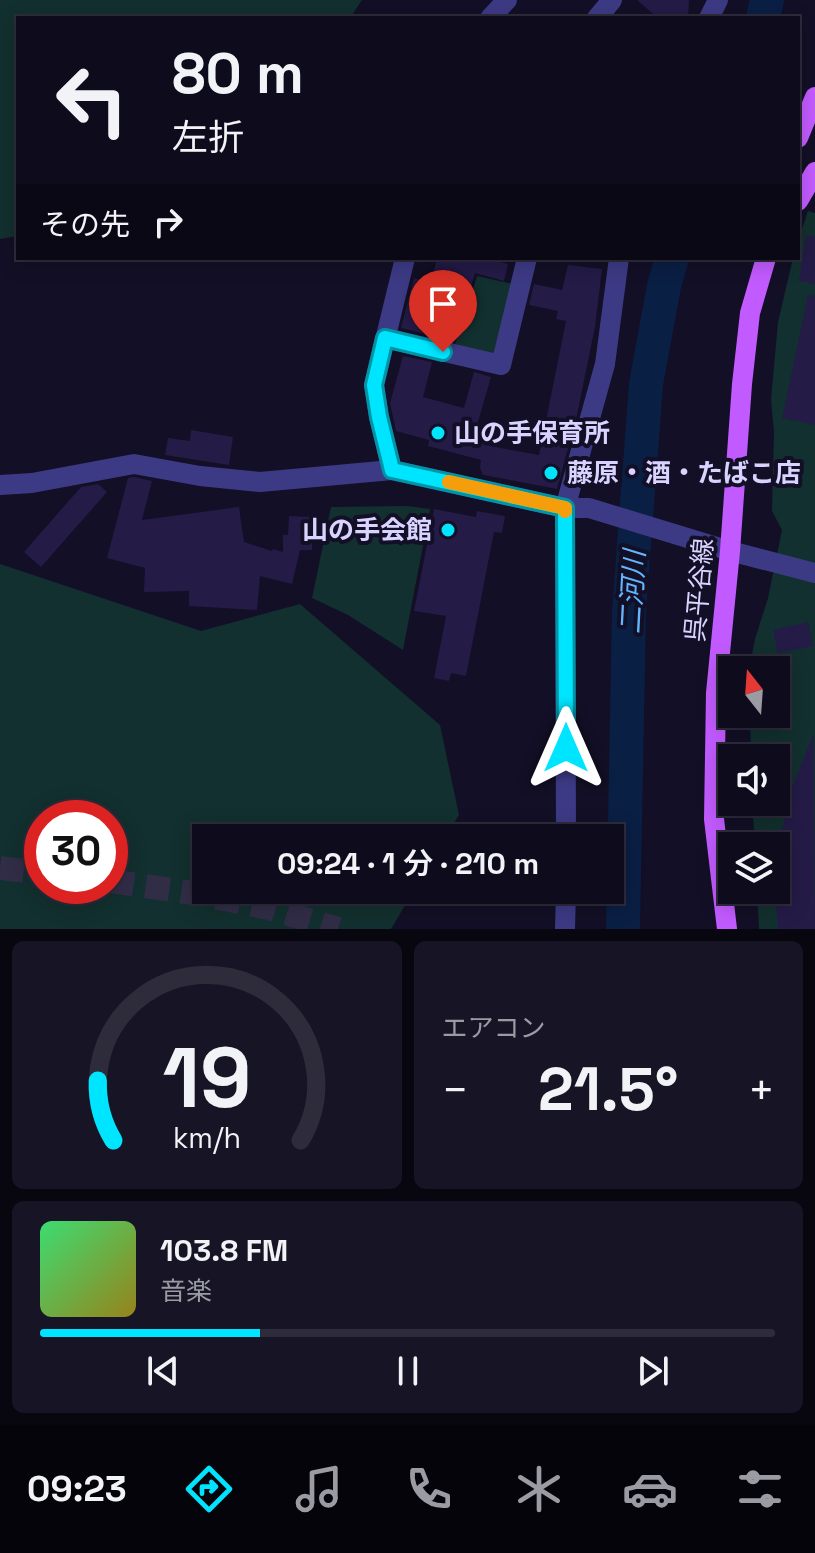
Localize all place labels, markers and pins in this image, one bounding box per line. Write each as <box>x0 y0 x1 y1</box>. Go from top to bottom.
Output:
pin <box>409 270 477 352</box>
place label: 山の手保育所 <box>454 416 610 450</box>
marker: 山の手保育所 <box>429 424 447 442</box>
place label: 藤原・酒・たばこ店 <box>567 456 801 490</box>
marker: 藤原・酒・たばこ店 <box>542 464 560 482</box>
place label: 山の手会館 <box>302 513 432 547</box>
marker: 山の手会館 <box>439 521 457 539</box>

